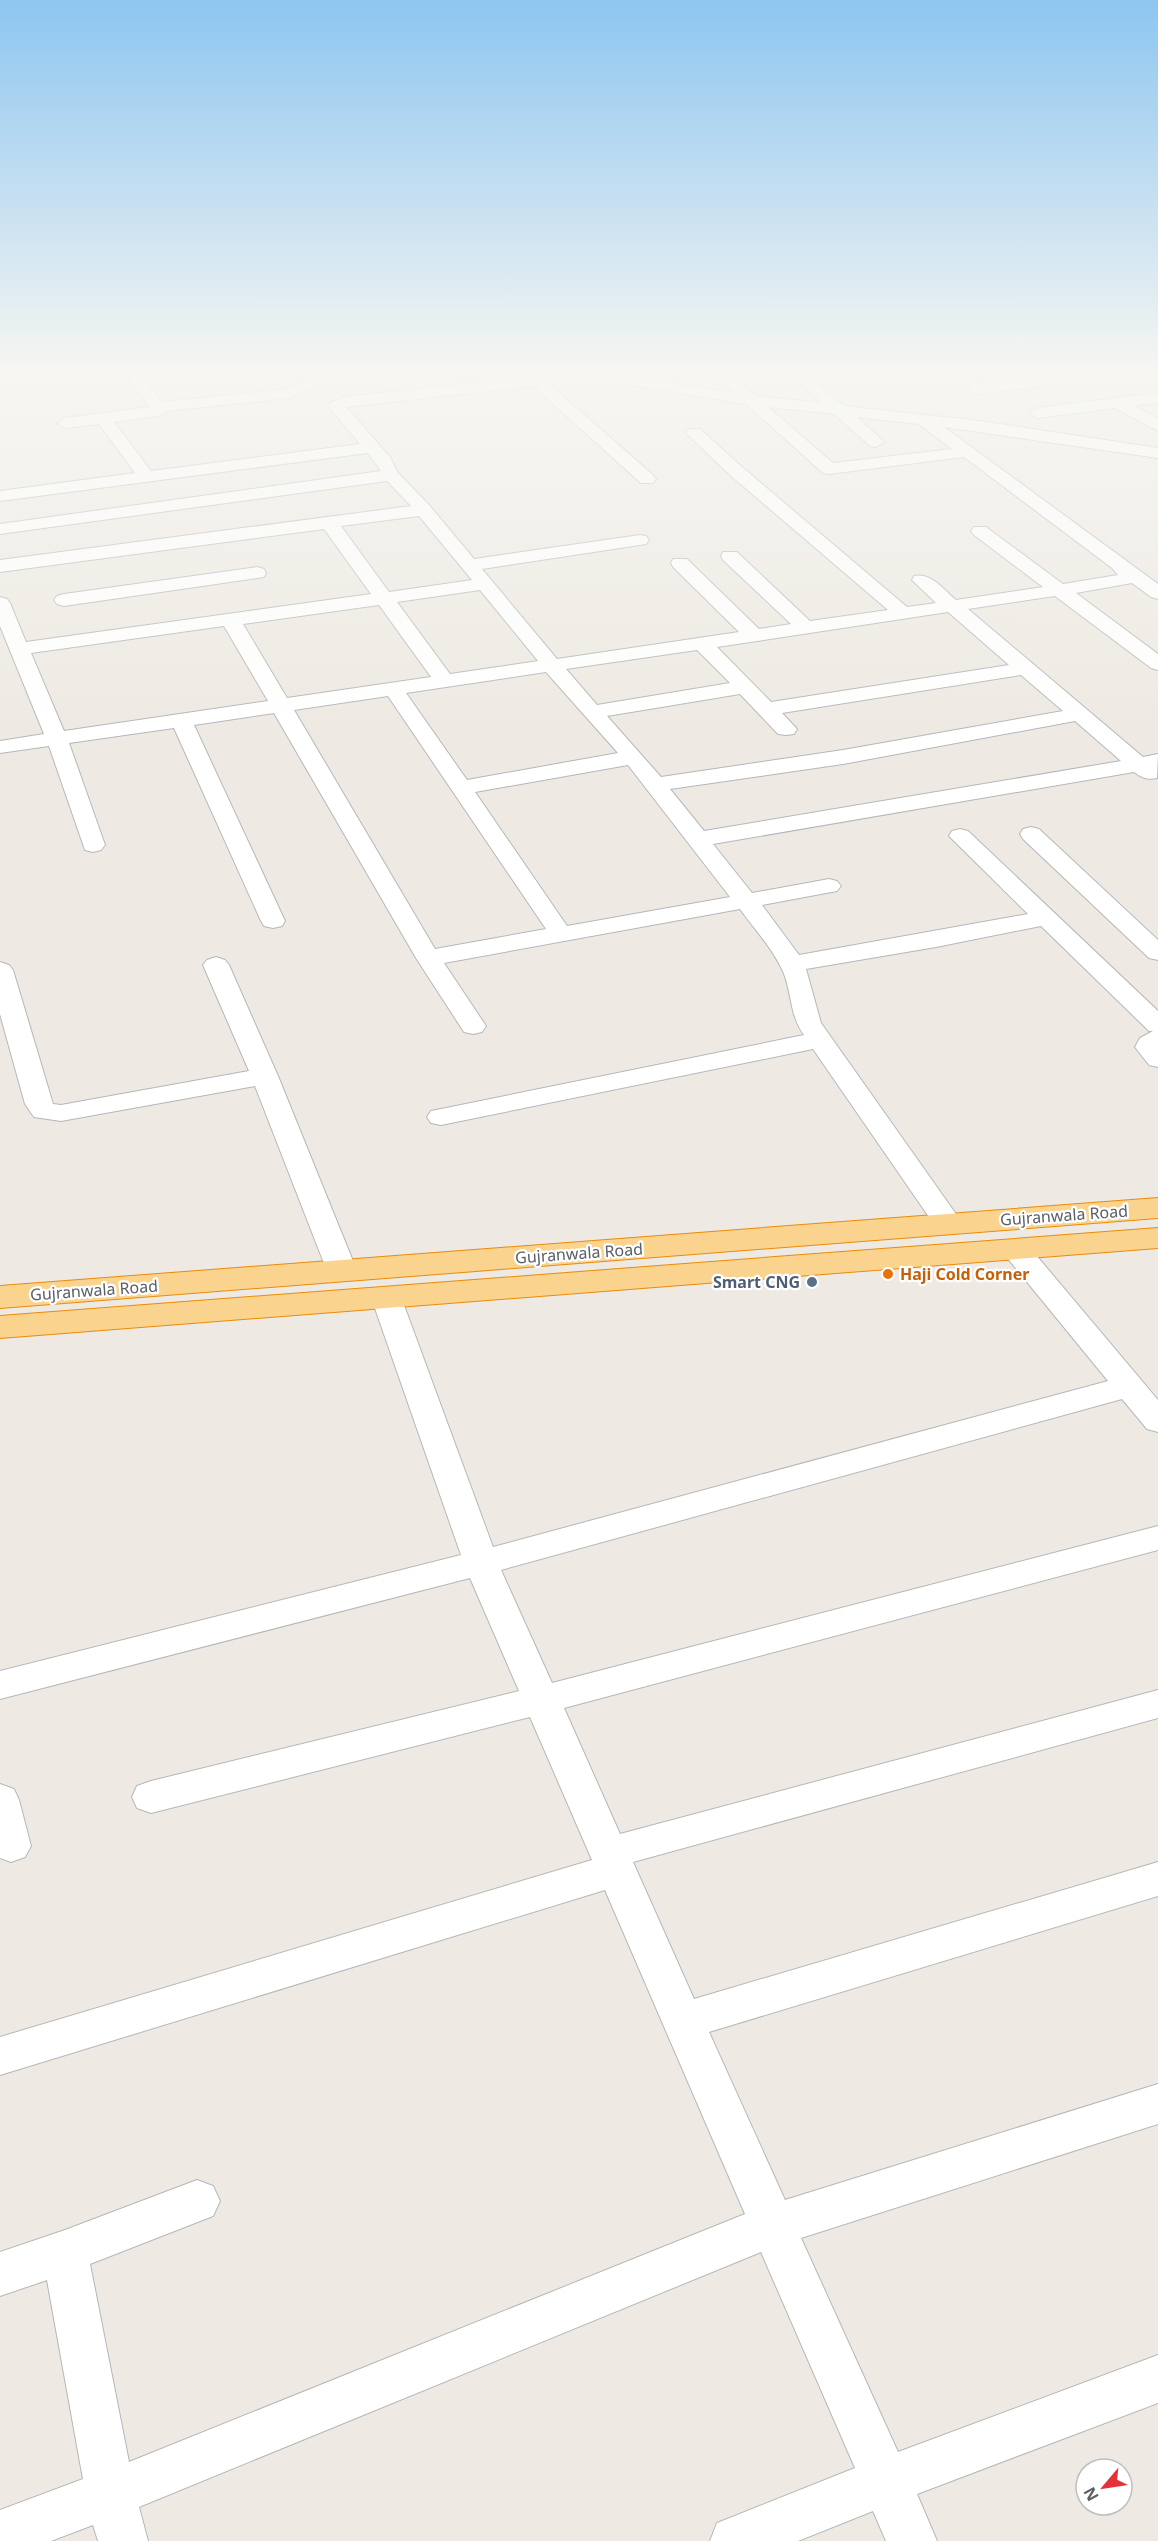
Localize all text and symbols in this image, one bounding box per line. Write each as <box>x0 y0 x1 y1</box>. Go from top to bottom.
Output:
street label: Gujranwala Road <box>999 1200 1129 1230</box>
street label: Gujranwala Road <box>514 1238 644 1268</box>
place label: Haji Cold Corner <box>900 1263 1029 1285</box>
marker: Haji Cold Corner <box>881 1267 895 1281</box>
place label: Smart CNG <box>713 1271 800 1293</box>
street label: Gujranwala Road <box>29 1275 159 1305</box>
marker: Smart CNG <box>805 1275 819 1289</box>
north arrow <box>1074 2457 1134 2517</box>
text: N <box>1078 2483 1104 2505</box>

